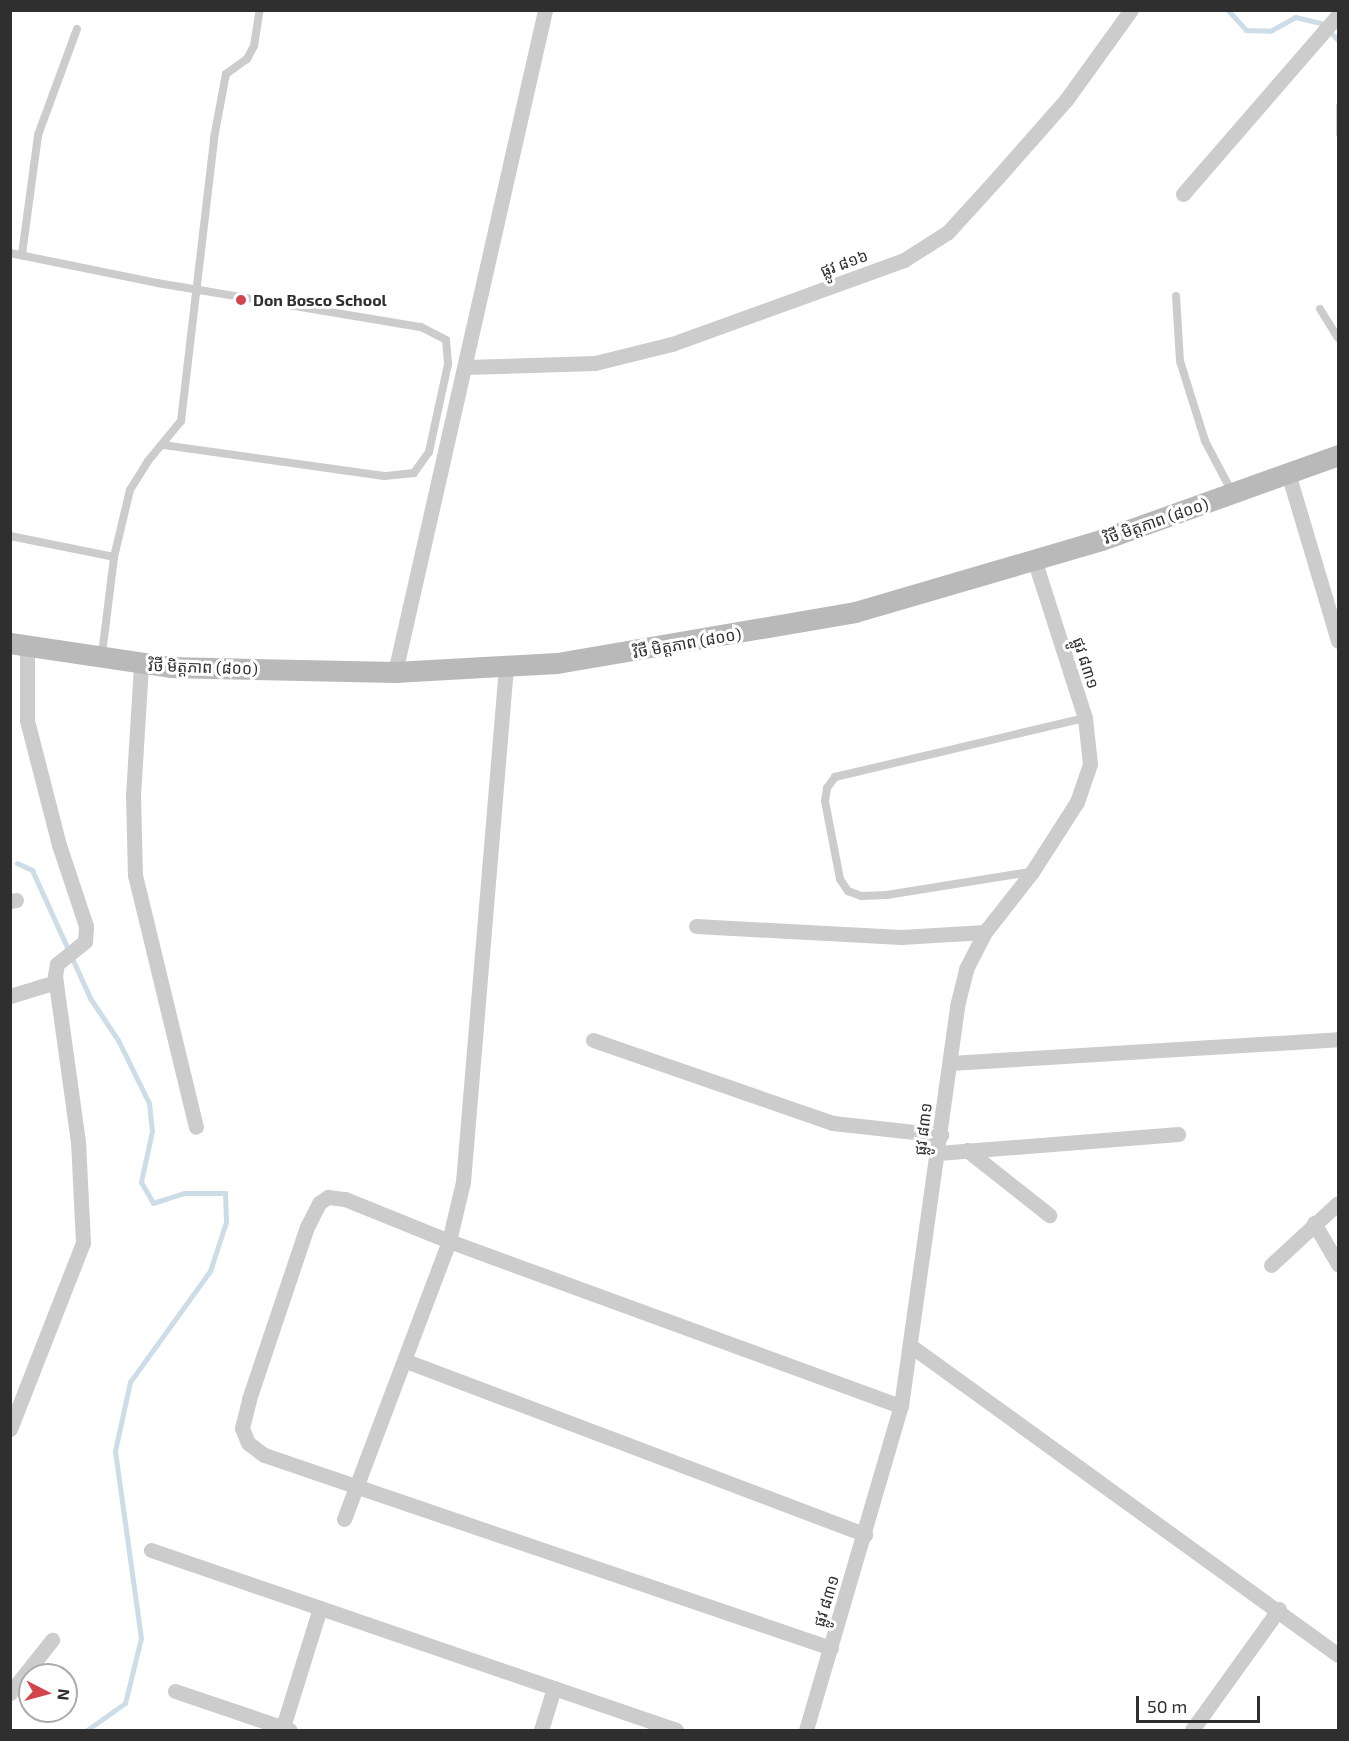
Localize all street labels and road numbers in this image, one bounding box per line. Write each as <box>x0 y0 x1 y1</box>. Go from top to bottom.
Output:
street label: ផ្លូវ ៨១៦ <box>817 246 871 280</box>
street label: វិថី មិត្តភាព (៨០០) <box>1101 494 1211 548</box>
street label: វិថី មិត្តភាព (៨០០) <box>631 624 743 662</box>
street label: ផ្លូវ ៨៣១ <box>1069 635 1103 691</box>
street label: វិថី មិត្តភាព (៨០០) <box>148 655 258 679</box>
street label: ផ្លូវ ៨៣១ <box>910 1102 936 1156</box>
street label: ផ្លូវ ៨៣១ <box>809 1573 843 1629</box>

